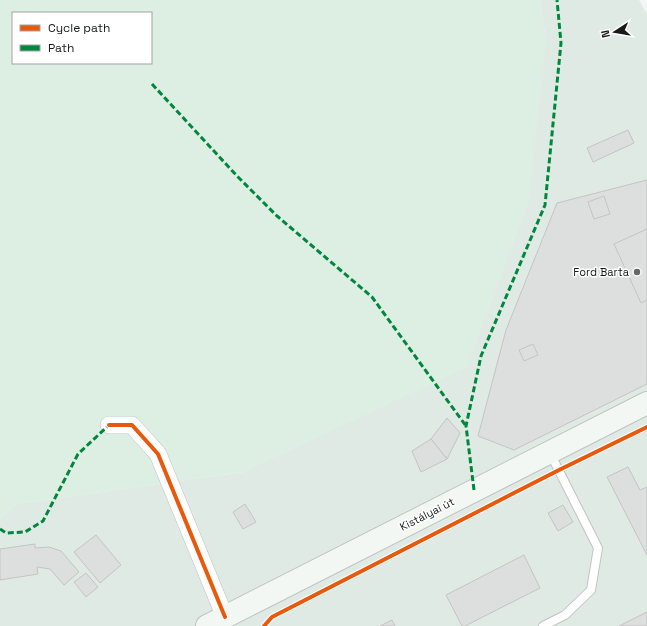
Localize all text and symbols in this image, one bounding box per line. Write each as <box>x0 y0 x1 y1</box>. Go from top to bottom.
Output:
legend <box>12 12 152 64</box>
north arrow <box>595 12 635 52</box>
text: Cycle path <box>48 20 110 36</box>
text: N <box>598 29 613 39</box>
text: Path <box>48 40 74 56</box>
place label: Ford Barta <box>573 265 630 279</box>
marker: Ford Barta <box>632 267 642 277</box>
street label: Kistályai út <box>397 494 457 534</box>

